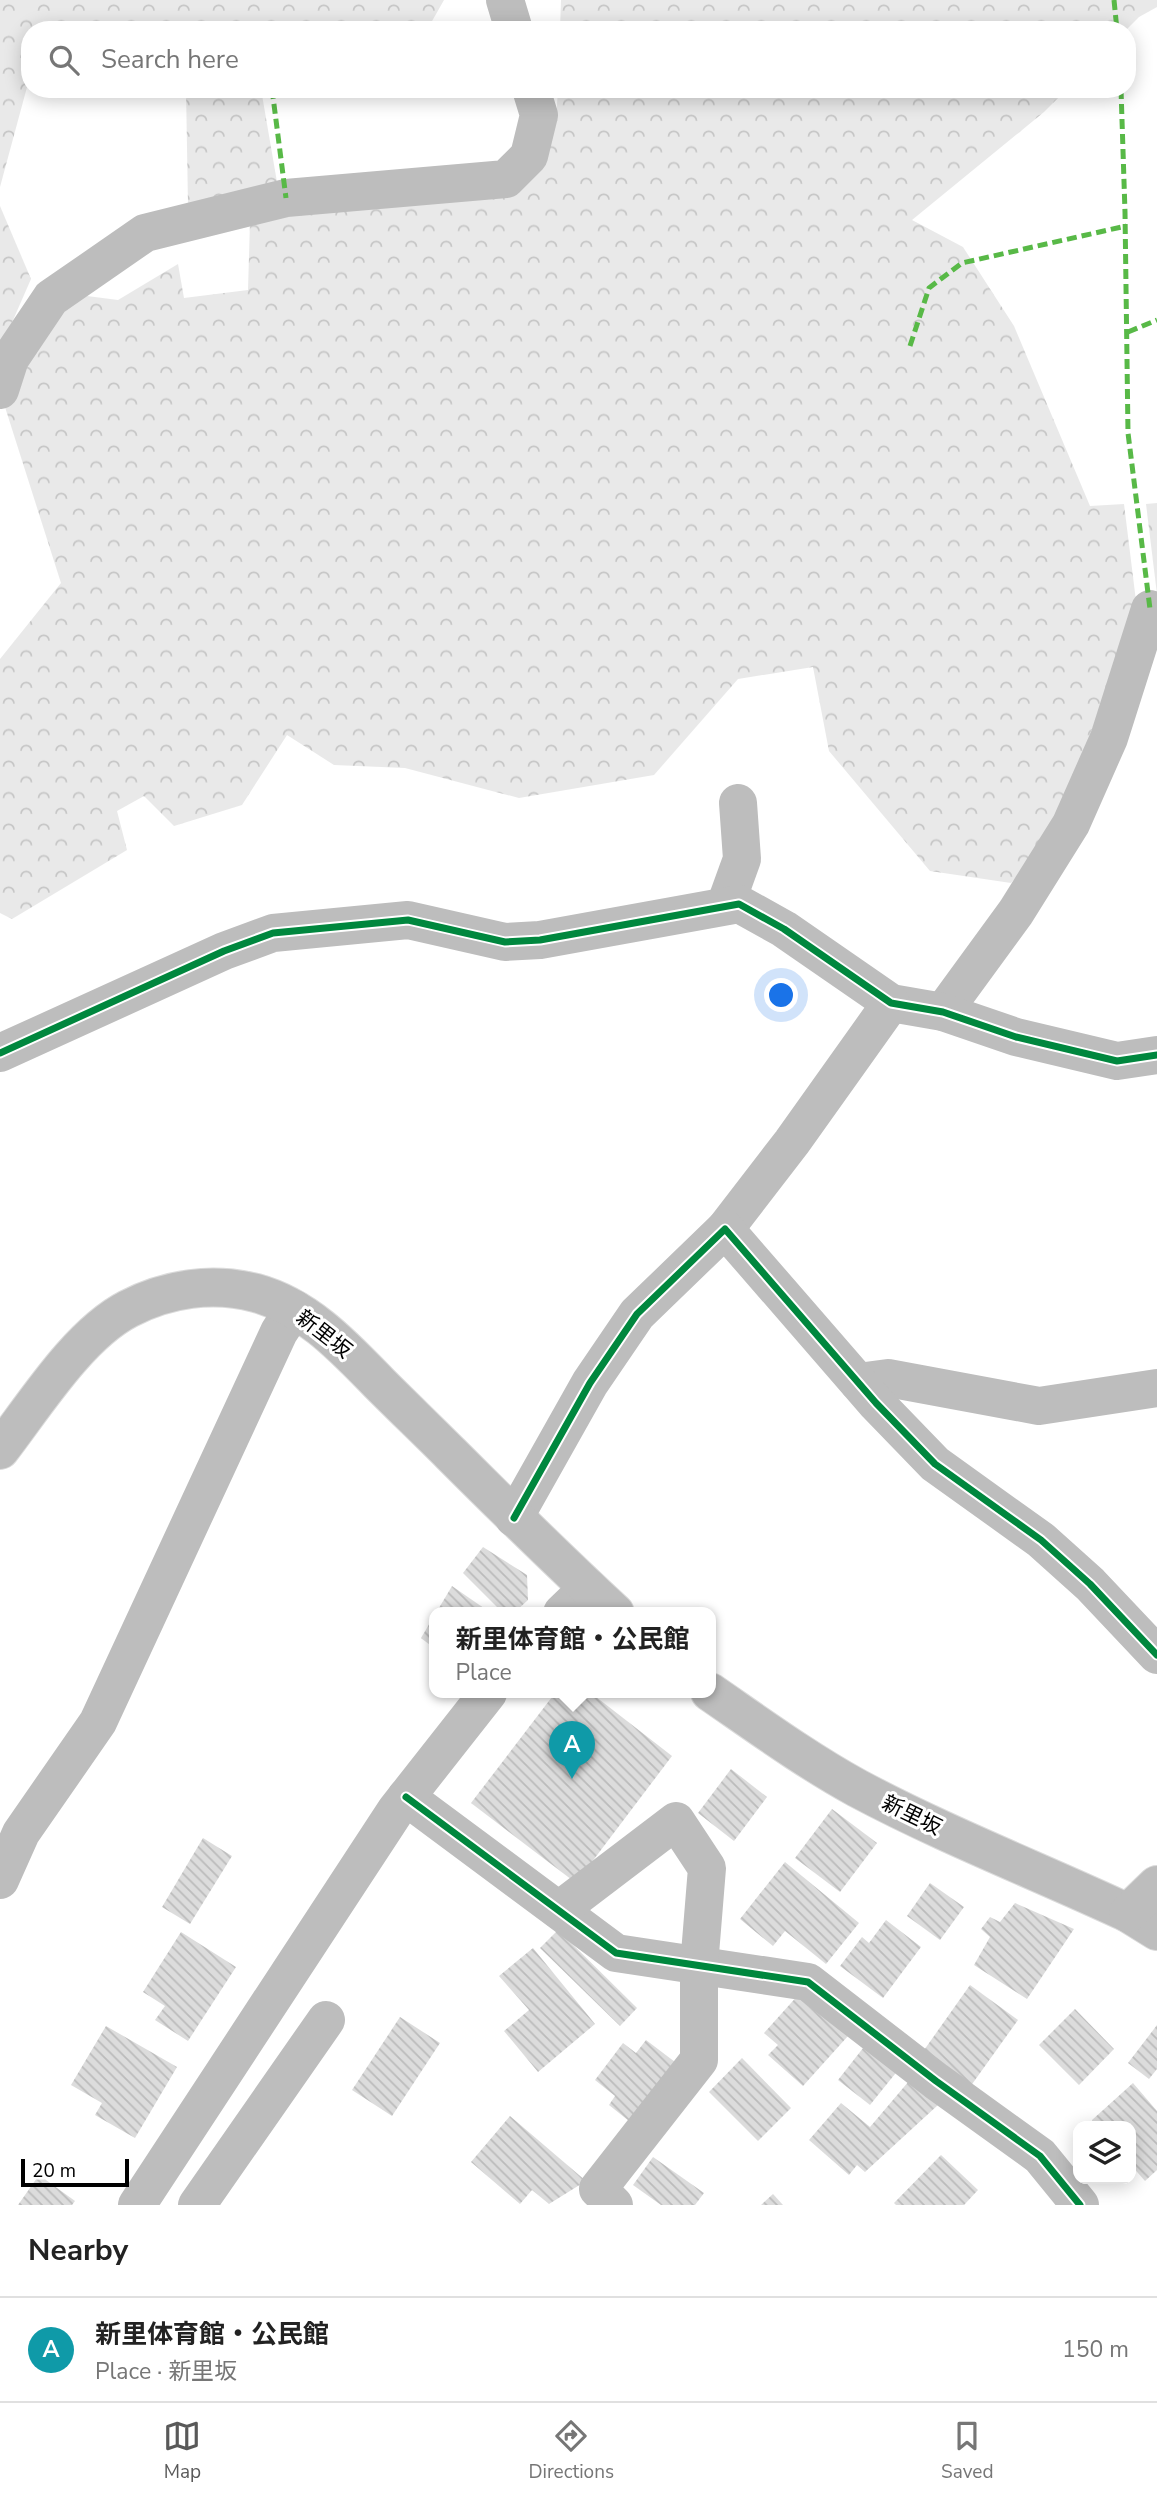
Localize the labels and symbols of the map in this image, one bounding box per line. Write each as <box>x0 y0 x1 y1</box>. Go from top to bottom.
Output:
your location <box>764 978 798 1012</box>
street label: 新里坂 <box>291 1304 357 1364</box>
pin: A <box>549 1721 595 1779</box>
street label: 新里坂 <box>878 1789 946 1841</box>
scale bar <box>21 2156 130 2188</box>

